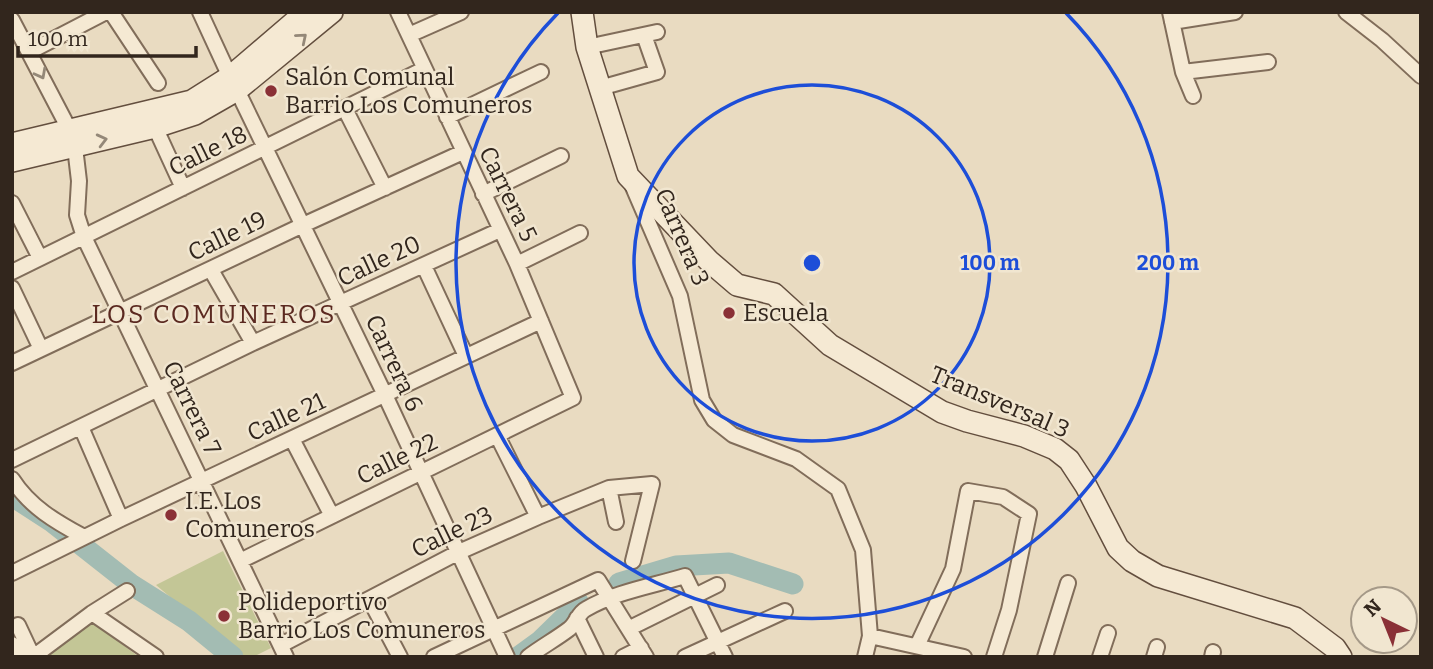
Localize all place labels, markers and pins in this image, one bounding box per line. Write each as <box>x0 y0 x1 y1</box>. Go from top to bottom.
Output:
place label: Salón Comunal Barrio Los Comuneros <box>285 63 532 119</box>
marker: Salón Comunal Barrio Los Comuneros <box>263 83 279 99</box>
centre of rings <box>800 251 824 275</box>
place label: Escuela <box>743 299 829 327</box>
marker: Escuela <box>721 305 737 321</box>
place label: I.E. Los Comuneros <box>185 487 315 543</box>
marker: I.E. Los Comuneros <box>163 507 179 523</box>
place label: Polideportivo Barrio Los Comuneros <box>238 588 485 644</box>
marker: Polideportivo Barrio Los Comuneros <box>216 608 232 624</box>

